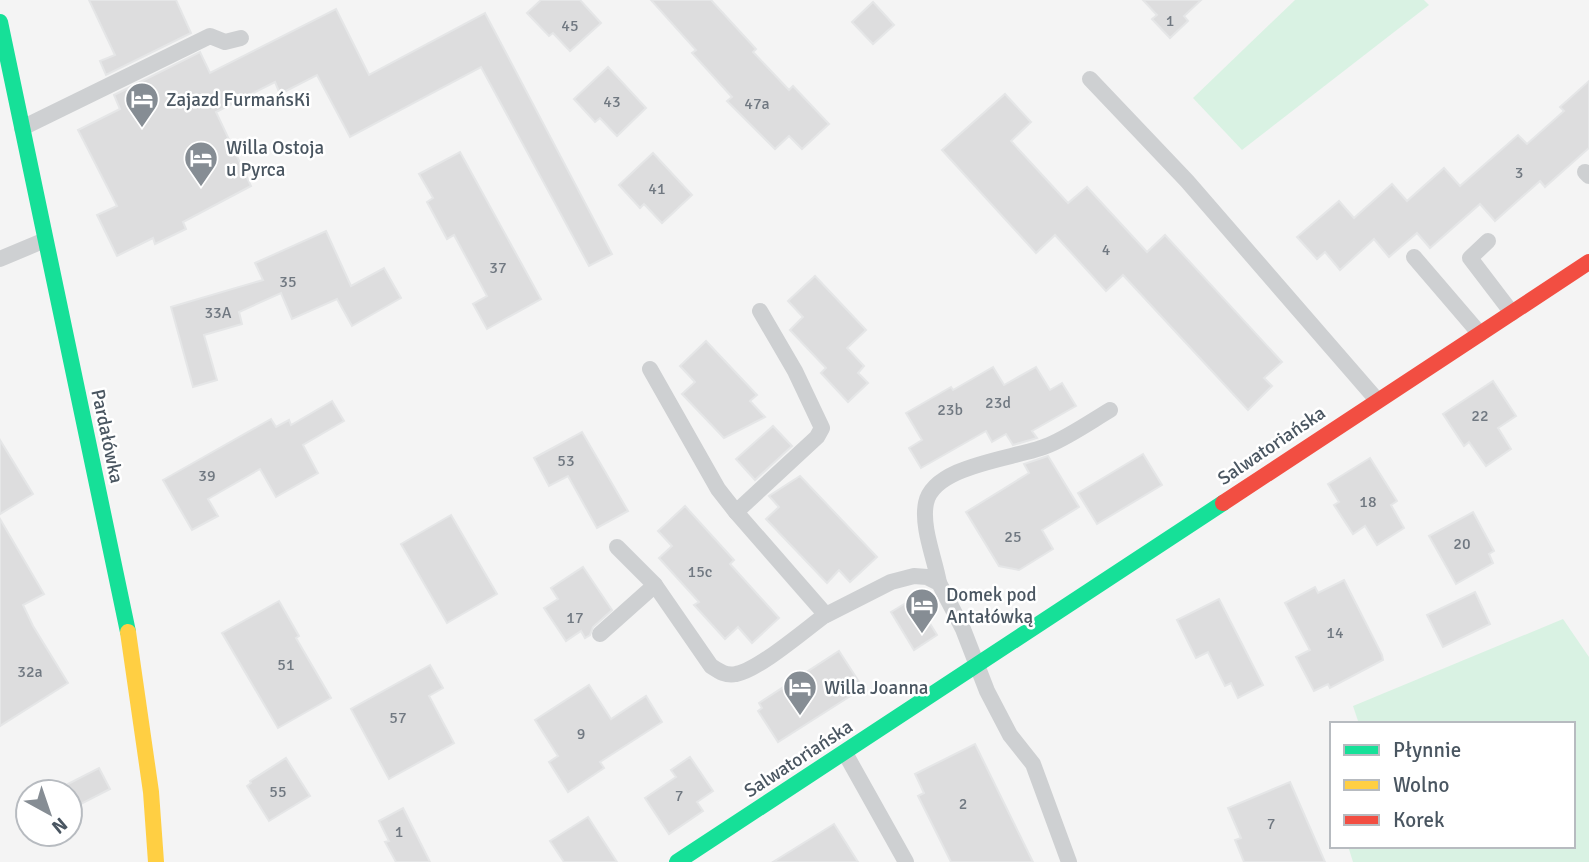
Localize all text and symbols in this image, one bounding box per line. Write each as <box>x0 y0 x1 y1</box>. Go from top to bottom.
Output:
house number: 1 <box>1166 11 1174 31</box>
house number: 45 <box>561 16 579 36</box>
hotel icon: Zajazd FurmańsKi <box>123 80 161 129</box>
place label: Zajazd FurmańsKi <box>166 88 310 112</box>
house number: 43 <box>603 92 621 112</box>
house number: 47a <box>744 94 770 114</box>
place label: Willa Ostoja u Pyrca <box>226 136 324 182</box>
hotel icon: Willa Ostoja u Pyrca <box>182 139 220 188</box>
house number: 3 <box>1515 163 1523 183</box>
house number: 41 <box>648 179 666 199</box>
house number: 4 <box>1102 240 1111 260</box>
house number: 37 <box>489 258 507 278</box>
house number: 35 <box>279 272 297 292</box>
house number: 33A <box>204 303 232 323</box>
street label: Pardałówka <box>85 387 129 485</box>
house number: 23d <box>985 393 1011 413</box>
house number: 23b <box>937 400 963 420</box>
street label: Salwatoriańska <box>1213 401 1330 491</box>
house number: 22 <box>1471 406 1489 426</box>
house number: 53 <box>557 451 575 471</box>
house number: 39 <box>198 466 216 486</box>
house number: 18 <box>1359 492 1377 512</box>
house number: 25 <box>1004 527 1022 547</box>
house number: 20 <box>1453 534 1471 554</box>
house number: 15c <box>688 562 712 582</box>
place label: Domek pod Antałówką <box>946 583 1037 629</box>
hotel icon: Domek pod Antałówką <box>903 586 941 635</box>
house number: 17 <box>566 608 584 628</box>
house number: 14 <box>1326 623 1344 643</box>
house number: 51 <box>277 655 295 675</box>
house number: 32a <box>17 662 43 682</box>
hotel icon: Willa Joanna <box>781 668 819 717</box>
place label: Willa Joanna <box>824 676 929 700</box>
house number: 57 <box>389 708 407 728</box>
street label: Salwatoriańska <box>740 715 857 803</box>
legend <box>1330 722 1575 848</box>
house number: 9 <box>577 724 585 744</box>
text: Płynnie <box>1393 737 1461 763</box>
text: Wolno <box>1393 772 1449 798</box>
north arrow <box>14 778 84 848</box>
house number: 55 <box>269 782 287 802</box>
house number: 7 <box>675 786 683 806</box>
house number: 2 <box>959 794 967 814</box>
text: Korek <box>1393 807 1445 833</box>
text: N <box>47 812 72 839</box>
house number: 7 <box>1267 814 1275 834</box>
house number: 1 <box>395 822 403 842</box>

